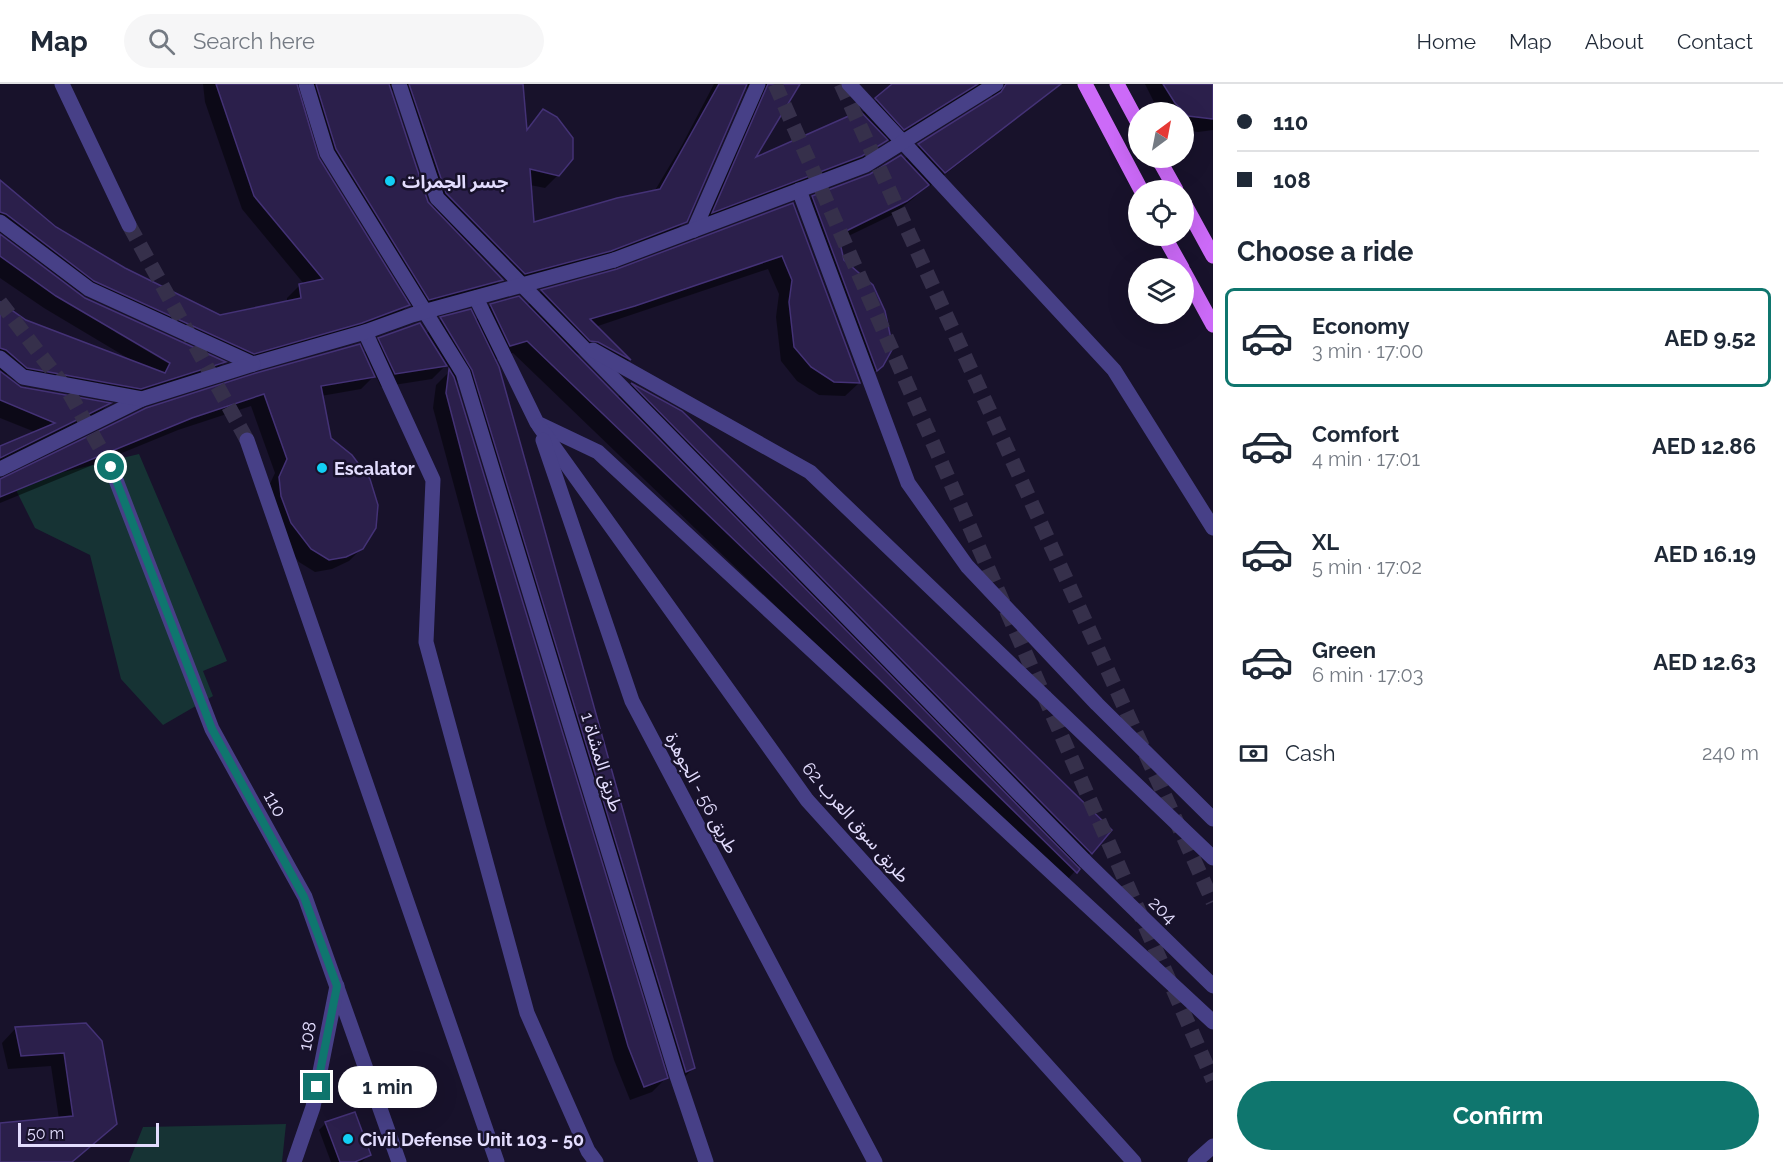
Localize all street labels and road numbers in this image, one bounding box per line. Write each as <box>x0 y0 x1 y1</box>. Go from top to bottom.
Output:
street label: طريق المشاة 1 <box>576 710 627 815</box>
street label: طريق 56 - الجوهرة <box>660 729 743 857</box>
street label: طريق سوق العرب 62 <box>797 758 914 887</box>
street label: 110 <box>259 787 291 821</box>
street label: 204 <box>1145 892 1181 928</box>
street label: 108 <box>294 1020 320 1052</box>

